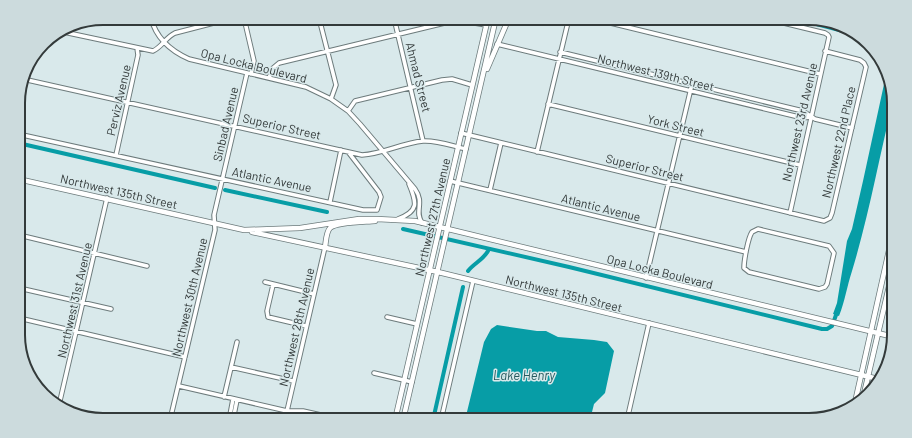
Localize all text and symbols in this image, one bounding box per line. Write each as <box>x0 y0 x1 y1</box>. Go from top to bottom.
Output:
street label: Ahmad Street <box>404 41 434 113</box>
street label: Opa Locka Boulevard <box>200 45 308 85</box>
street label: Northwest 139th Street <box>596 51 716 93</box>
street label: Northwest 23rd Avenue <box>779 61 819 183</box>
street label: Perviz Avenue <box>103 63 133 137</box>
street label: Sinbad Avenue <box>210 85 240 163</box>
street label: Northwest 22nd Place <box>818 85 858 199</box>
street label: Superior Street <box>242 110 322 142</box>
street label: York Street <box>646 111 706 139</box>
street label: Superior Street <box>605 151 685 183</box>
street label: Northwest 27th Avenue <box>412 157 452 277</box>
street label: Atlantic Avenue <box>231 164 313 194</box>
street label: Northwest 135th Street <box>59 171 179 211</box>
street label: Atlantic Avenue <box>560 190 642 224</box>
street label: Northwest 30th Avenue <box>169 236 209 358</box>
street label: Northwest 31st Avenue <box>54 241 94 359</box>
street label: Opa Locka Boulevard <box>606 251 714 291</box>
street label: Northwest 28th Avenue <box>276 266 316 388</box>
street label: Northwest 135th Street <box>504 272 624 314</box>
water label: Lake Henry <box>493 367 556 383</box>

